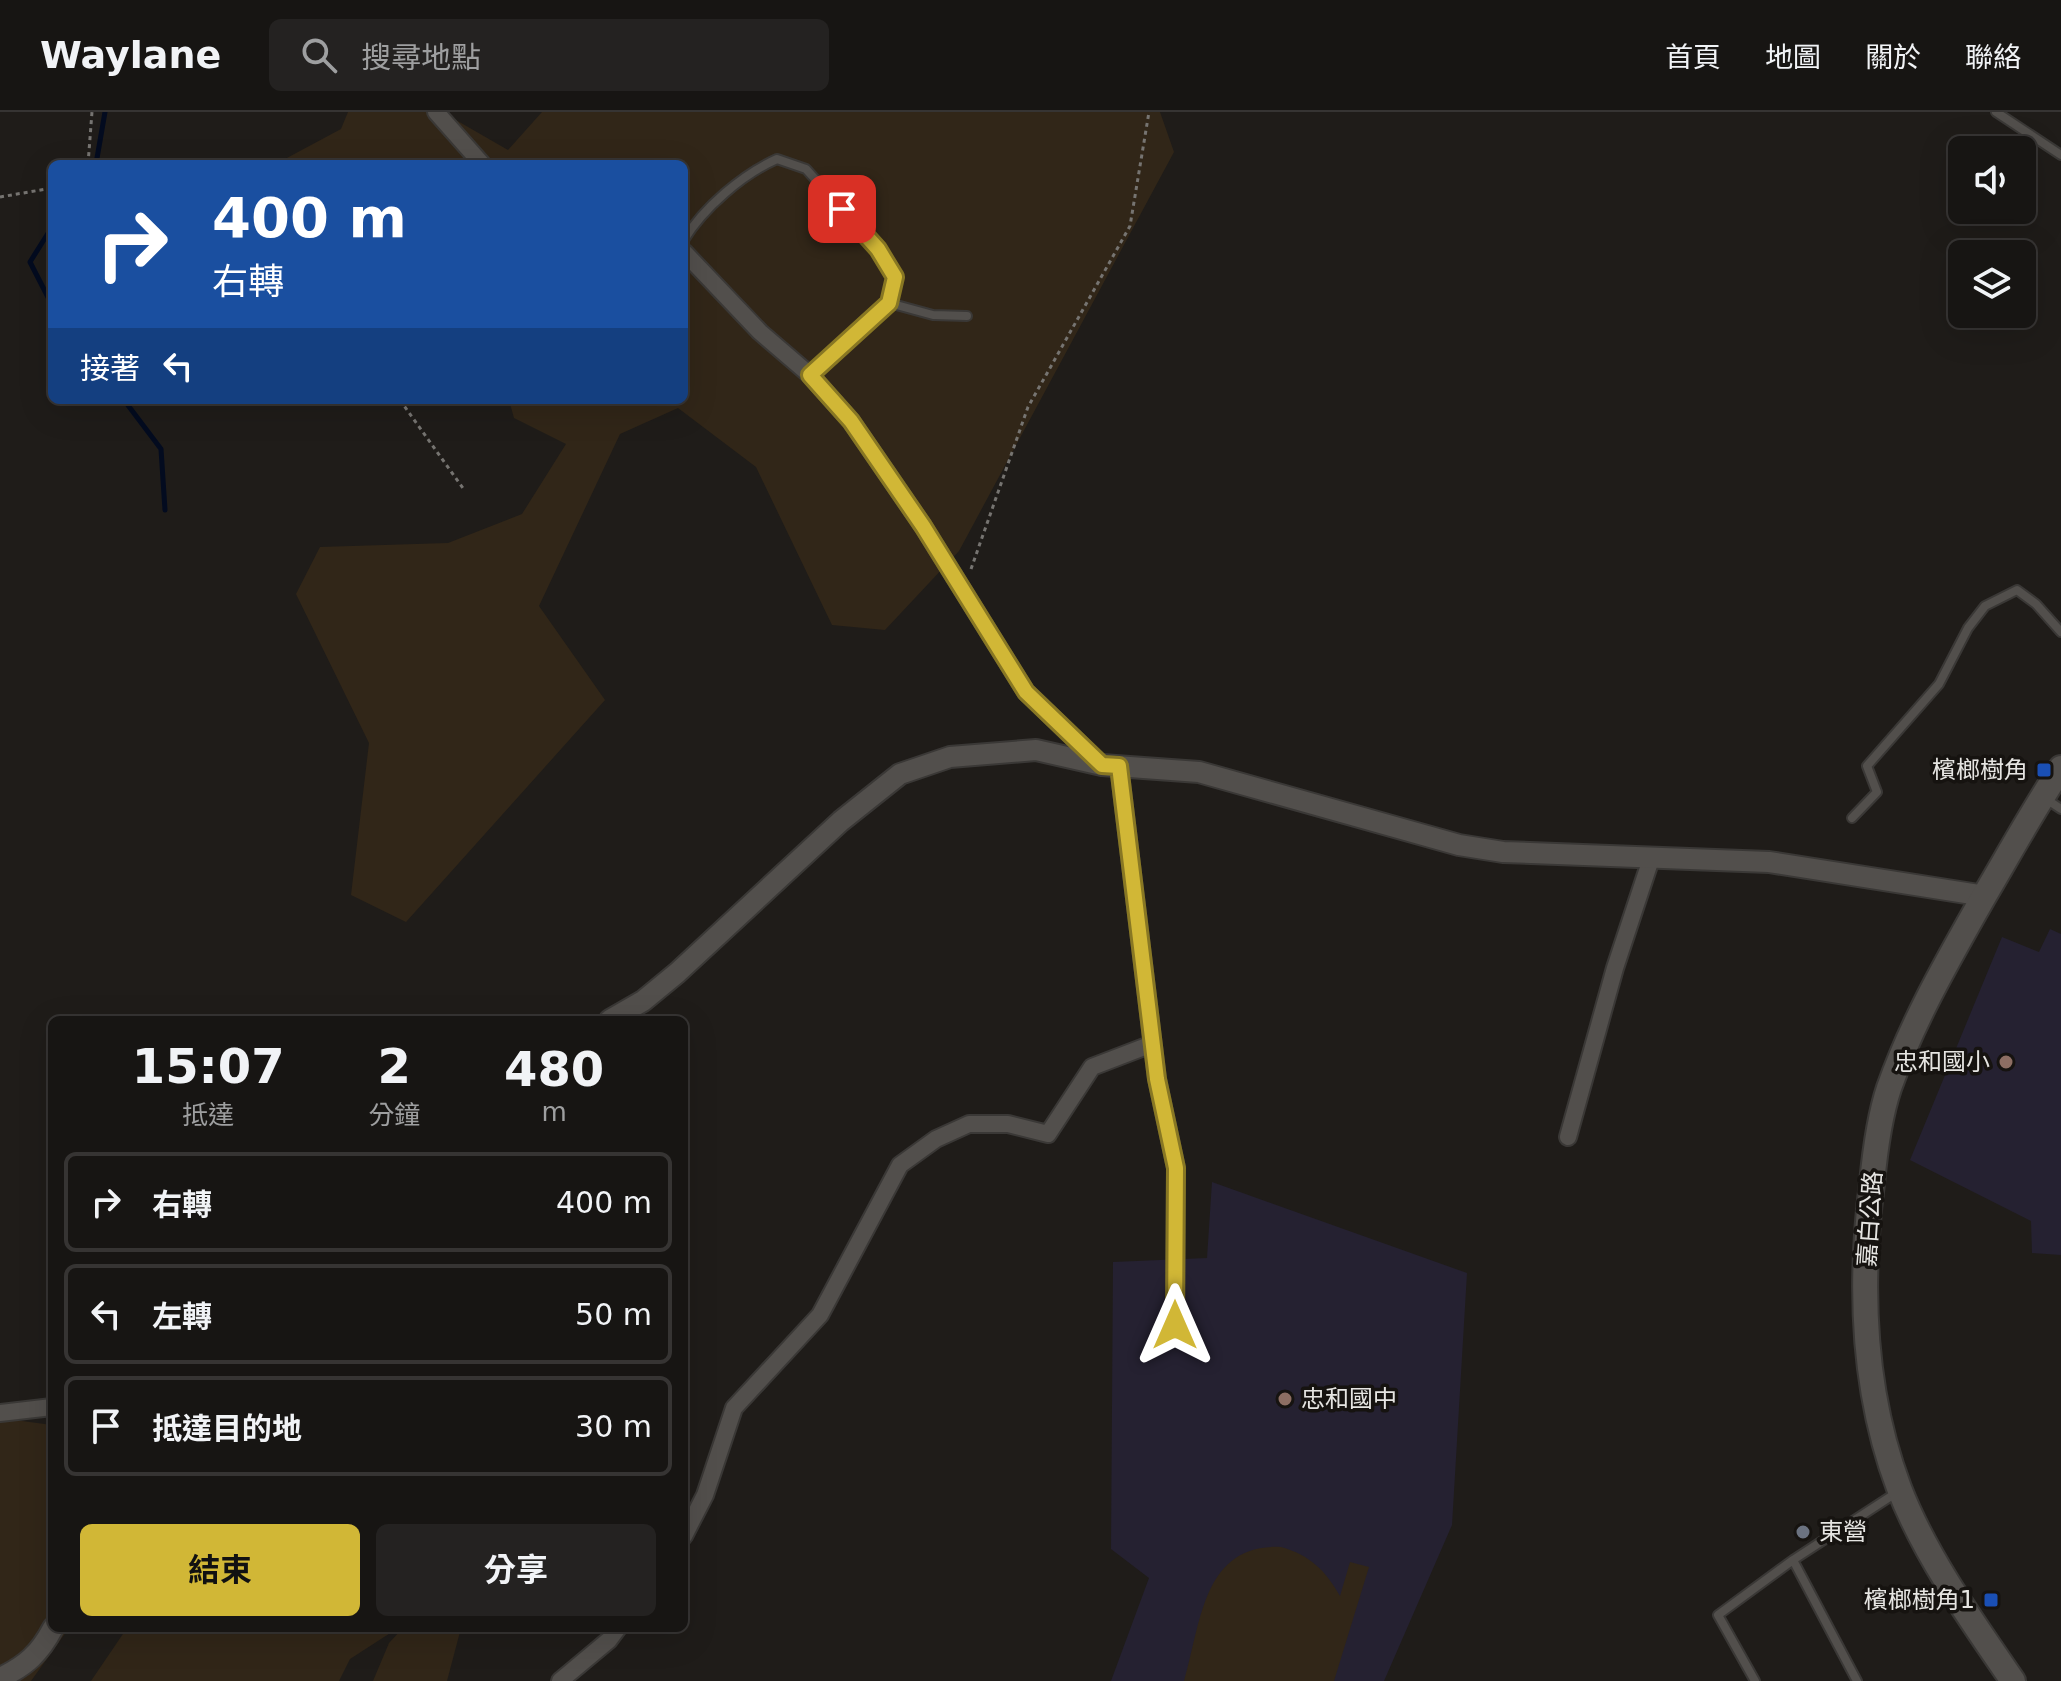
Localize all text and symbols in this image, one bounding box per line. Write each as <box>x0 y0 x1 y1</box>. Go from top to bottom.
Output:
search box <box>269 19 829 91</box>
text: Waylane <box>40 33 221 77</box>
icon: search <box>297 33 341 77</box>
text: 搜尋地點 <box>361 40 481 75</box>
text: 首頁 <box>1665 41 1721 74</box>
text: 地圖 <box>1765 41 1821 74</box>
text: 關於 <box>1865 41 1921 74</box>
text: 聯絡 <box>1965 41 2021 74</box>
map controls <box>1948 136 2036 328</box>
button: sound <box>1948 136 2036 224</box>
pin <box>808 175 876 243</box>
text: 400 m <box>212 185 407 250</box>
icon: arrive <box>820 187 864 231</box>
icon: right <box>80 192 184 296</box>
button: layers <box>1948 240 2036 328</box>
text: 右轉 <box>212 261 284 302</box>
icon: left <box>156 344 200 388</box>
text: 接著 <box>80 351 140 386</box>
place label: 檳榔樹角 <box>1932 756 2028 784</box>
marker: 檳榔樹角 <box>2035 761 2053 779</box>
text: 15:07 <box>132 1038 285 1094</box>
text: 2 <box>378 1038 411 1094</box>
text: 480 <box>504 1041 604 1097</box>
place label: 忠和國小 <box>1894 1048 1990 1076</box>
marker: 忠和國小 <box>1997 1053 2015 1071</box>
text: m <box>541 1097 567 1127</box>
text: 抵達 <box>182 1100 234 1130</box>
text: 分鐘 <box>368 1100 420 1130</box>
street label: 嘉白公路 <box>1853 1170 1887 1268</box>
icon: right <box>84 1180 128 1224</box>
text: 400 m <box>556 1185 652 1220</box>
text: 右轉 <box>152 1187 212 1222</box>
position arrow <box>1133 1283 1217 1367</box>
icon: left <box>84 1292 128 1336</box>
text: 50 m <box>575 1297 652 1332</box>
text: 左轉 <box>152 1299 212 1334</box>
place label: 忠和國中 <box>1301 1385 1397 1413</box>
marker: 忠和國中 <box>1276 1390 1294 1408</box>
icon: arrive <box>84 1404 128 1448</box>
text: 30 m <box>575 1409 652 1444</box>
text: 抵達目的地 <box>152 1411 302 1446</box>
place label: 東營 <box>1819 1518 1867 1546</box>
marker: 東營 <box>1794 1523 1812 1541</box>
button: 結束 <box>80 1524 360 1616</box>
button: 分享 <box>376 1524 656 1616</box>
place label: 檳榔樹角1 <box>1864 1586 1975 1614</box>
marker: 檳榔樹角1 <box>1982 1591 2000 1609</box>

